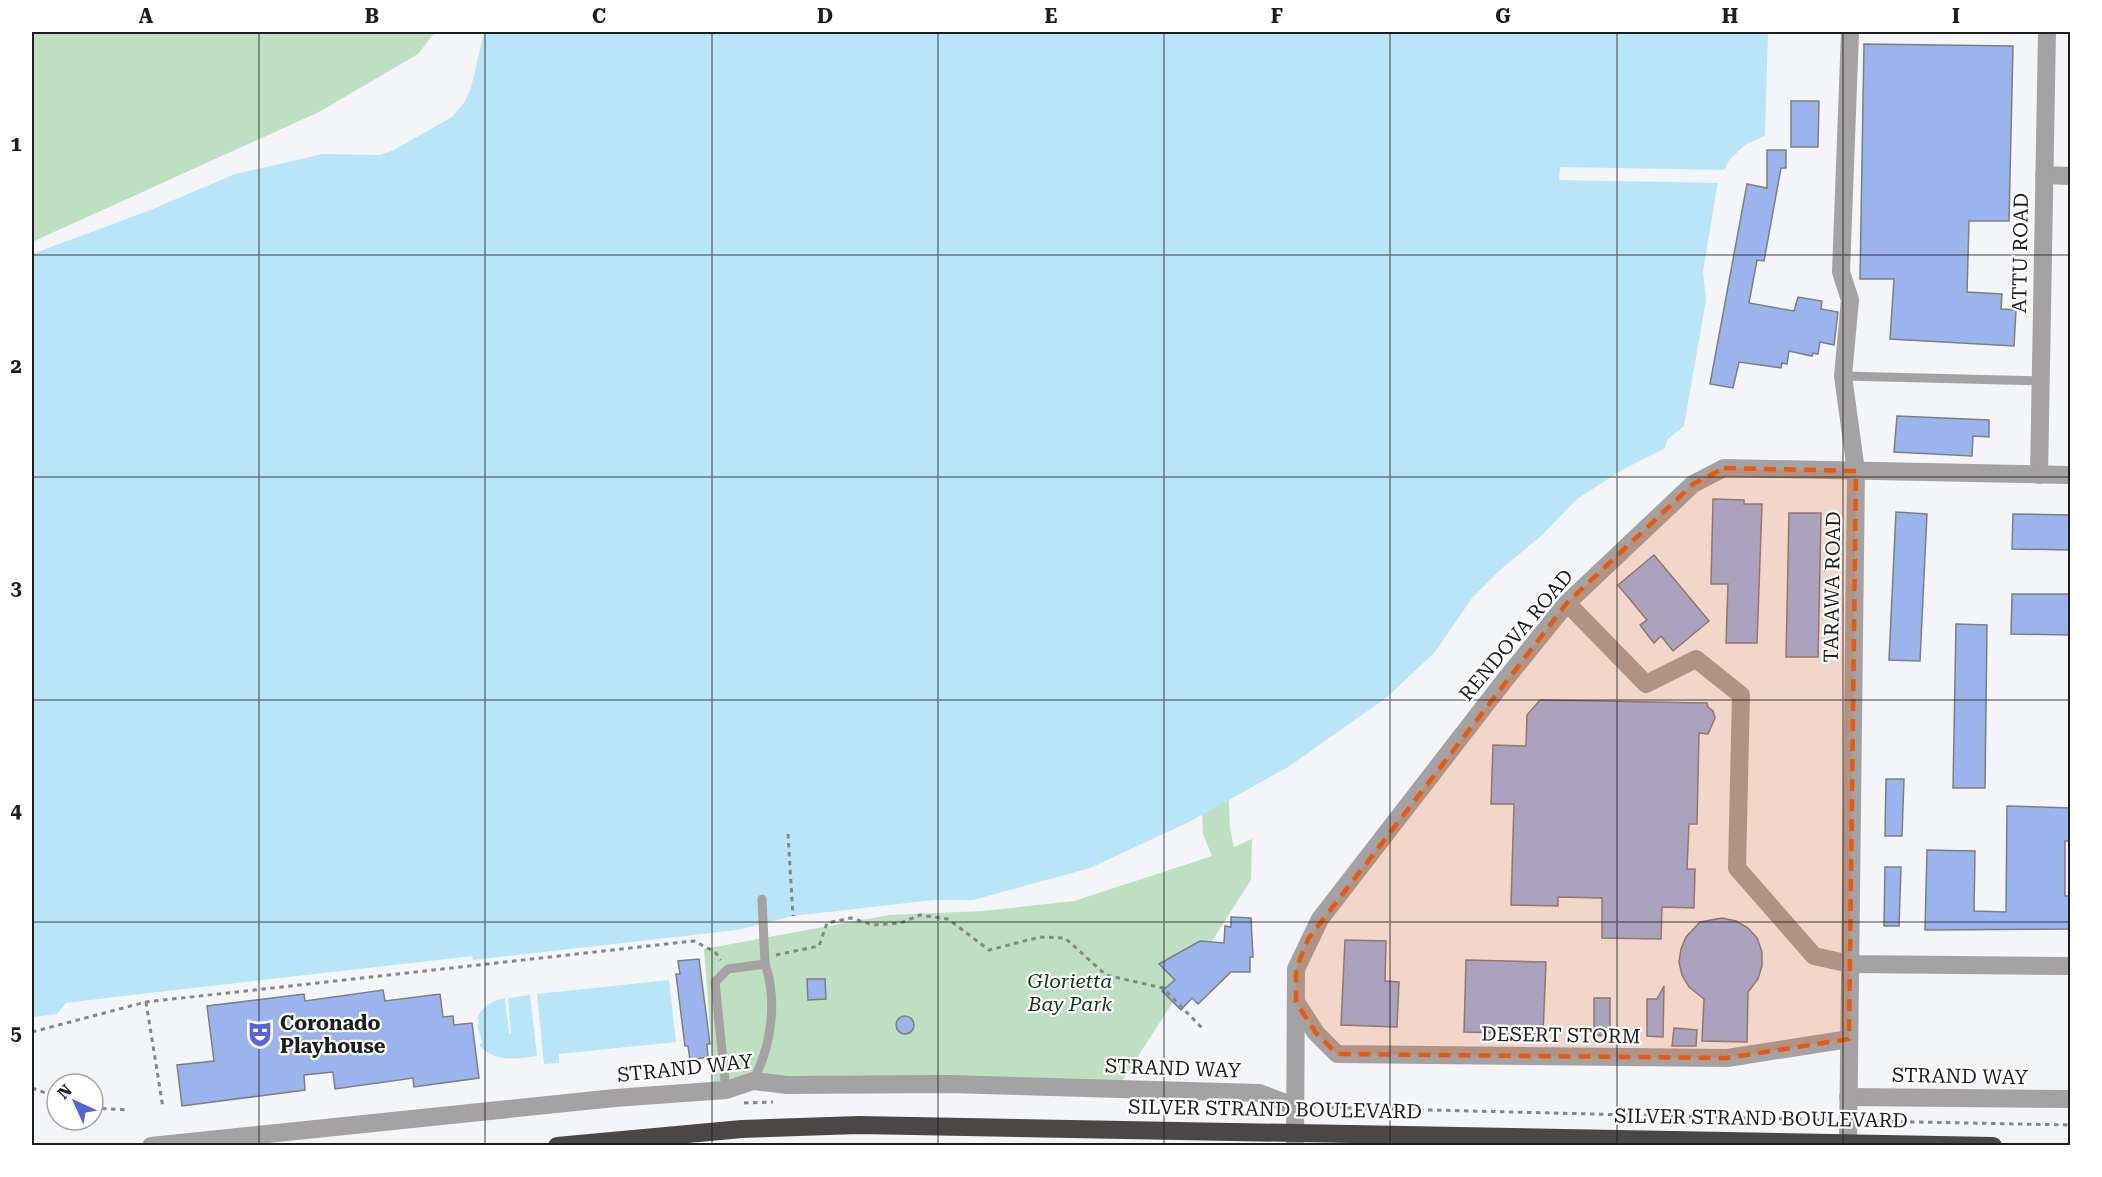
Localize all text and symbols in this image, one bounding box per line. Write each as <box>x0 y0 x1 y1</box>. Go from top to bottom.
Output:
text: A <box>139 4 154 28</box>
text: B <box>365 4 379 28</box>
text: C <box>592 4 606 28</box>
text: D <box>817 4 833 28</box>
text: E <box>1045 4 1058 28</box>
text: F <box>1271 4 1283 28</box>
text: G <box>1495 4 1511 28</box>
text: H <box>1722 4 1738 28</box>
text: I <box>1952 4 1960 28</box>
text: 1 <box>10 132 22 156</box>
street label: ATTU ROAD <box>2007 193 2033 313</box>
text: 2 <box>10 354 22 378</box>
street label: TARAWA ROAD <box>1819 511 1845 663</box>
street label: RENDOVA ROAD <box>1454 564 1578 706</box>
text: 3 <box>10 576 22 600</box>
text: 4 <box>10 799 22 823</box>
park label: Glorietta Bay Park <box>1027 969 1112 1016</box>
place label: Coronado Playhouse <box>280 1011 386 1058</box>
theatre icon: Coronado Playhouse <box>245 1019 275 1049</box>
text: 5 <box>10 1021 22 1045</box>
street label: DESERT STORM <box>1481 1022 1641 1048</box>
street label: STRAND WAY <box>616 1049 754 1087</box>
street label: STRAND WAY <box>1104 1054 1242 1082</box>
street label: STRAND WAY <box>1892 1063 2029 1089</box>
north arrow <box>45 1072 105 1132</box>
text: N <box>54 1081 76 1103</box>
street label: SILVER STRAND BOULEVARD <box>1128 1094 1422 1124</box>
street label: SILVER STRAND BOULEVARD <box>1614 1103 1908 1133</box>

